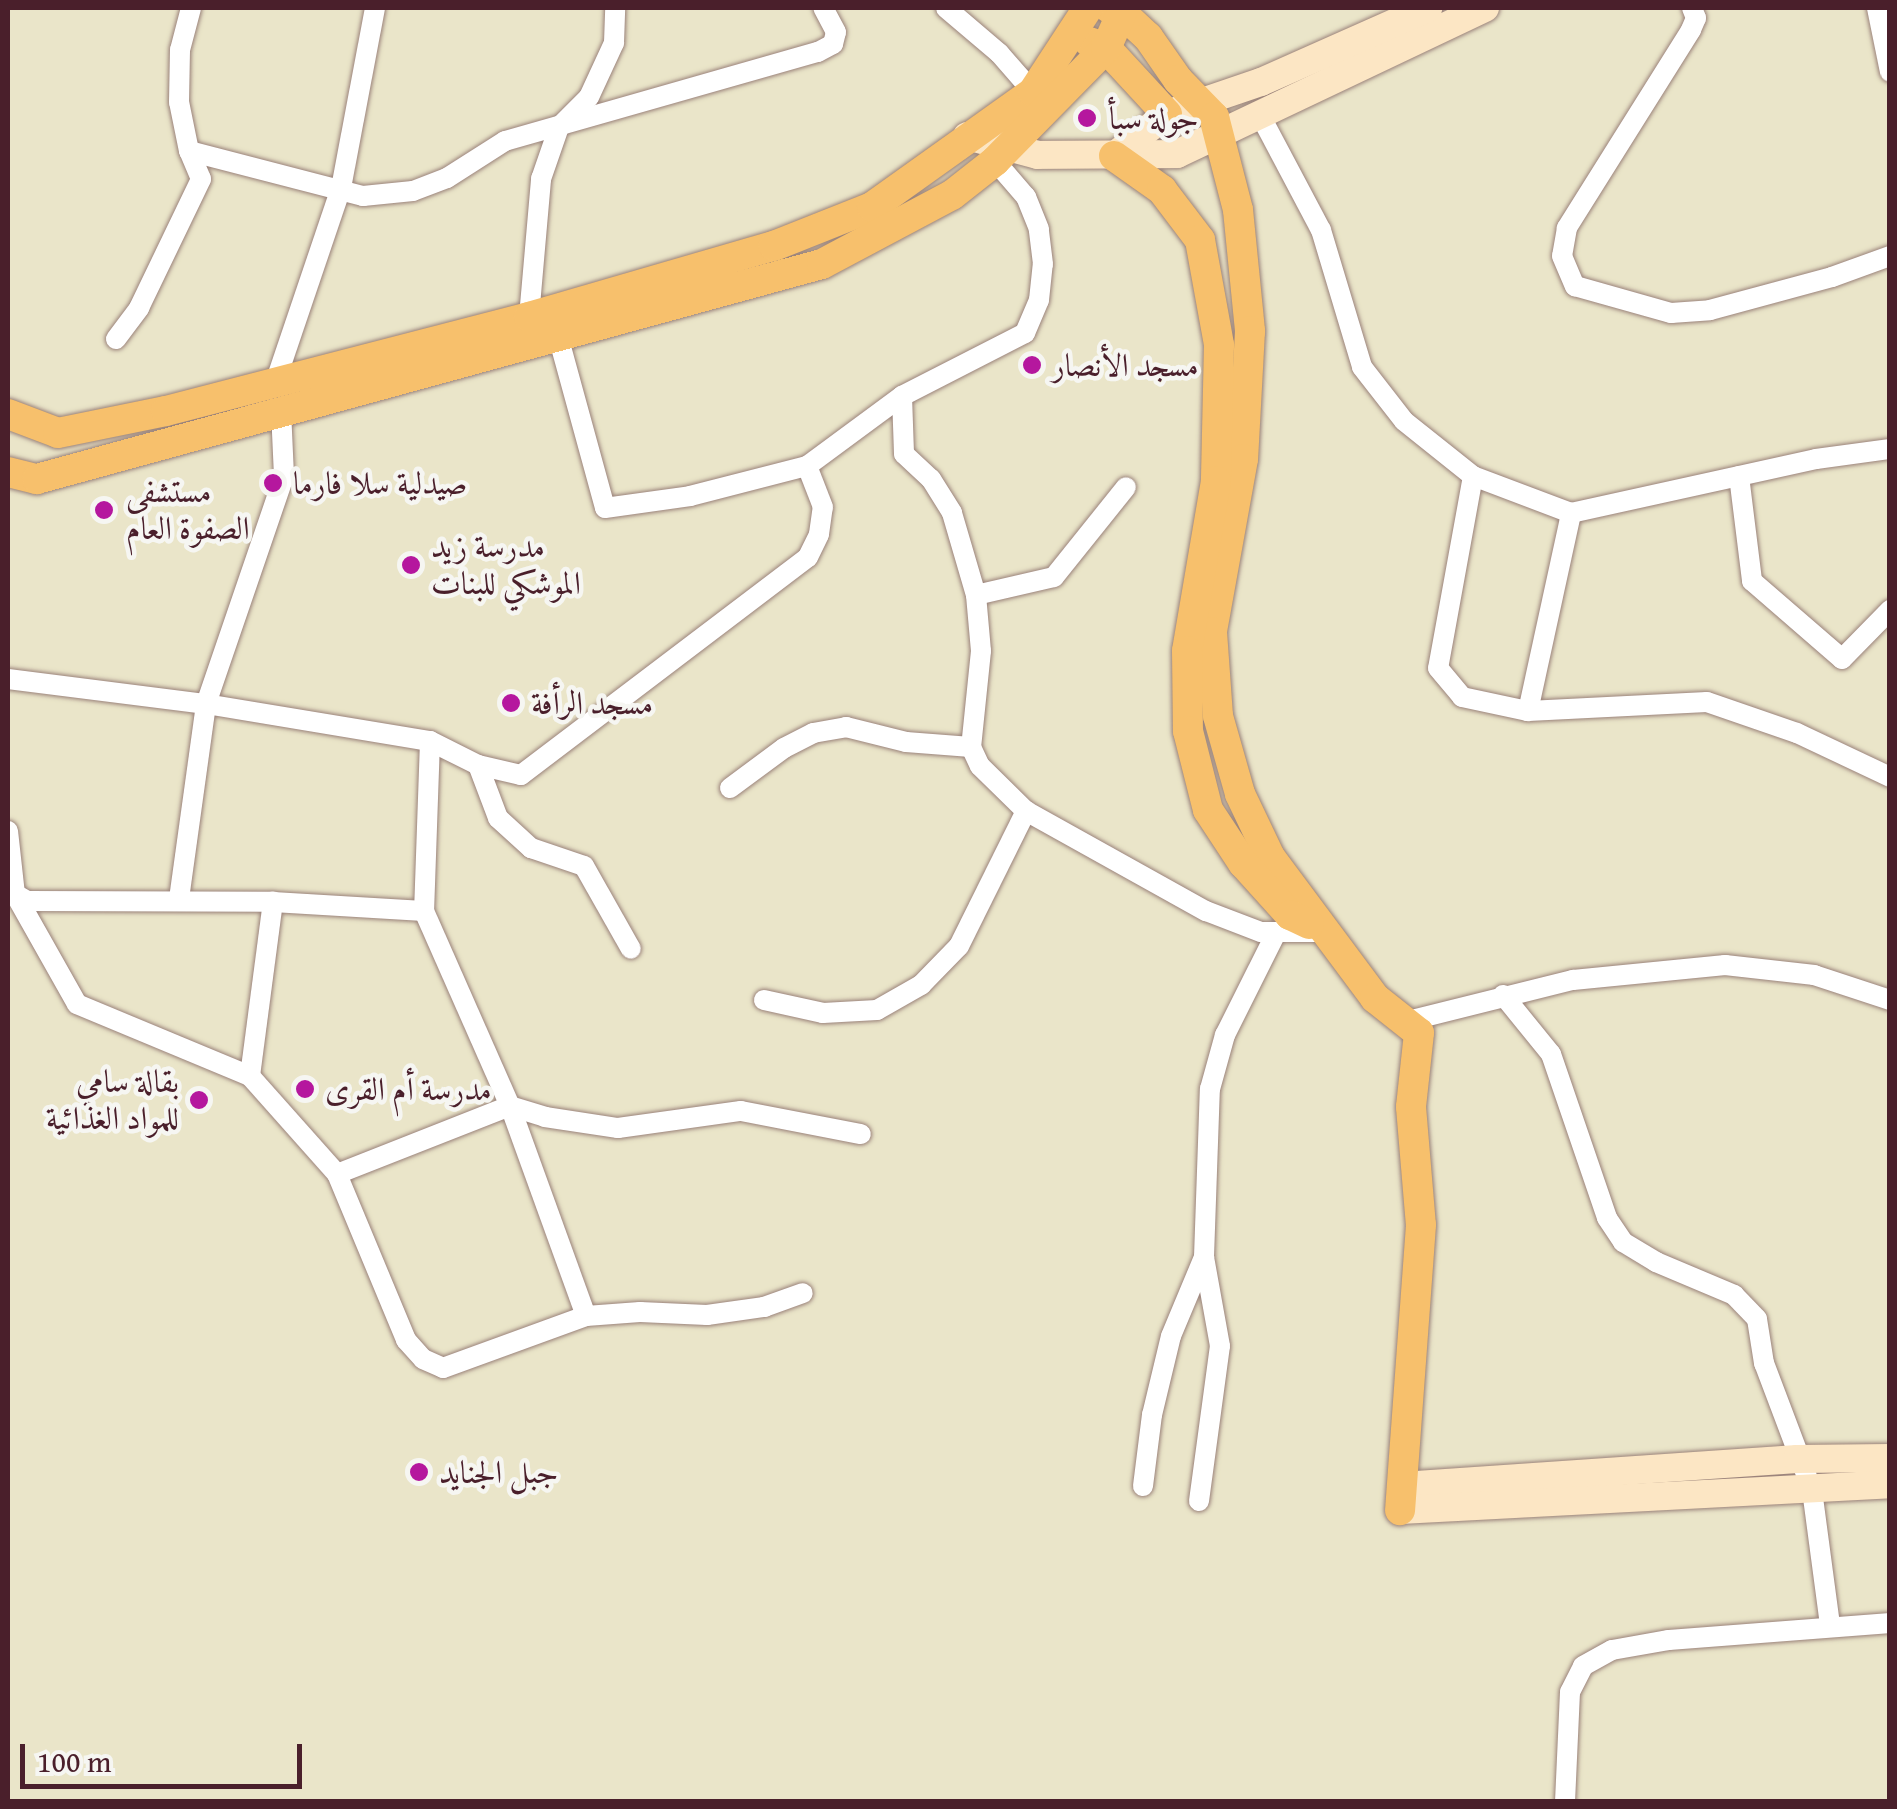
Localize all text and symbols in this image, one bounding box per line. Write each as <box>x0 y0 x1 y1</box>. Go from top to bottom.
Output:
place label: جولة سبأ <box>1107 99 1199 137</box>
marker: جولة سبأ <box>1076 107 1098 129</box>
place label: مسجد الأنصار <box>1052 346 1199 384</box>
marker: مسجد الأنصار <box>1021 354 1043 376</box>
place label: صيدلية سلا فارما <box>293 464 467 502</box>
marker: صيدلية سلا فارما <box>262 472 284 494</box>
place label: مستشفى الصفوة العام <box>126 473 250 548</box>
marker: مستشفى الصفوة العام <box>91 497 117 523</box>
place label: مدرسة زيد الموشكي للبنات <box>431 528 581 603</box>
marker: مدرسة زيد الموشكي للبنات <box>400 554 422 576</box>
place label: مسجد الرأفة <box>531 684 653 722</box>
marker: مسجد الرأفة <box>500 692 522 714</box>
place label: بقالة سامي للمواد الغذائية <box>46 1063 179 1138</box>
place label: مدرسة أم القرى <box>325 1070 492 1108</box>
marker: مدرسة أم القرى <box>294 1078 316 1100</box>
marker: بقالة سامي للمواد الغذائية <box>188 1089 210 1111</box>
place label: جبل الجنايد <box>439 1453 559 1491</box>
marker: جبل الجنايد <box>408 1461 430 1483</box>
scale bar <box>25 1724 308 1786</box>
text: 100 m <box>37 1739 111 1783</box>

